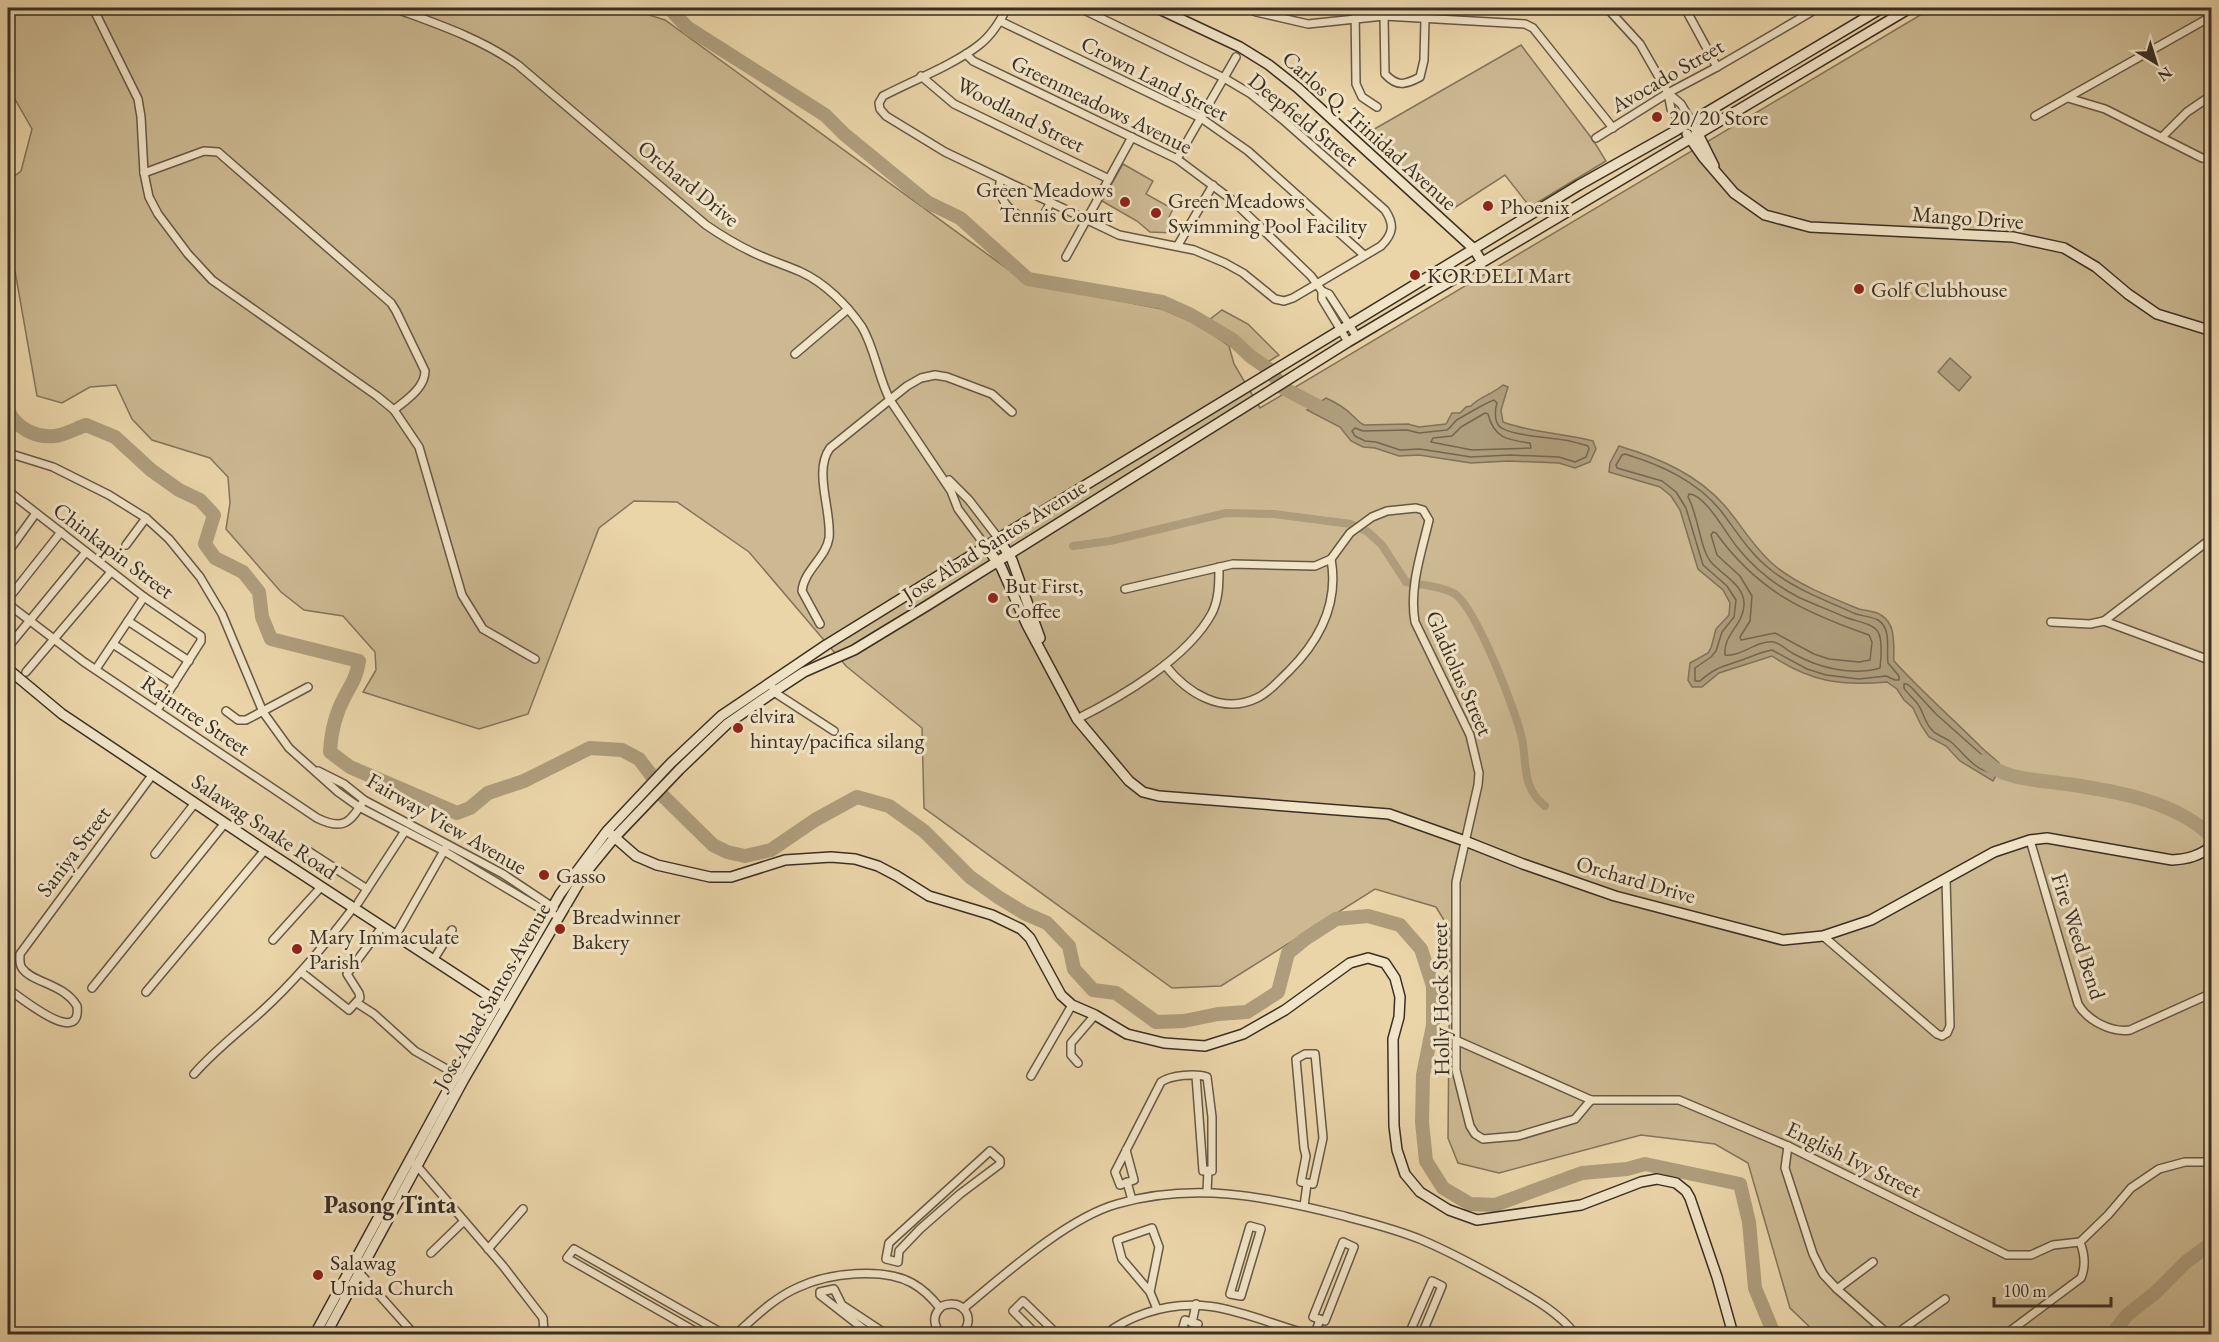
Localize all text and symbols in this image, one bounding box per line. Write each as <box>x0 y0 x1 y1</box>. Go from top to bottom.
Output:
street label: Crown Land Street <box>1076 29 1233 128</box>
street label: Avocado Street <box>1605 31 1729 120</box>
north arrow <box>2126 33 2186 93</box>
street label: Carlos Q. Trinidad Avenue <box>1276 44 1464 217</box>
street label: Greenmeadows Avenue <box>1007 48 1197 161</box>
text: N <box>2153 62 2176 87</box>
street label: Deepfield Street <box>1242 66 1365 173</box>
street label: Woodland Street <box>952 70 1090 159</box>
place label: 20/20 Store <box>1669 103 1769 132</box>
marker: 20/20 Store <box>1650 110 1664 124</box>
street label: Orchard Drive <box>632 133 746 234</box>
place label: Green Meadows Tennis Court <box>976 175 1113 229</box>
place label: Green Meadows Swimming Pool Facility <box>1168 186 1367 240</box>
place label: Phoenix <box>1500 192 1570 221</box>
marker: Green Meadows Tennis Court <box>1118 195 1132 209</box>
marker: Phoenix <box>1481 199 1495 213</box>
street label: Mango Drive <box>1911 199 2025 236</box>
marker: Green Meadows Swimming Pool Facility <box>1149 206 1163 220</box>
place label: KORDELI Mart <box>1427 261 1571 290</box>
marker: KORDELI Mart <box>1408 268 1422 282</box>
place label: Golf Clubhouse <box>1871 275 2008 304</box>
marker: Golf Clubhouse <box>1852 282 1866 296</box>
street label: Jose Abad Santos Avenue <box>895 472 1092 610</box>
street label: Chinkapin Street <box>47 495 180 605</box>
place label: But First, Coffee <box>1005 571 1084 625</box>
marker: But First, Coffee <box>986 591 1000 605</box>
street label: Gladiolus Street <box>1419 606 1500 740</box>
street label: Raintree Street <box>136 668 256 763</box>
place label: elvira hintay/pacifica silang <box>750 701 925 755</box>
marker: elvira hintay/pacifica silang <box>731 721 745 735</box>
street label: Fairway View Avenue <box>361 766 532 881</box>
street label: Salawag Snake Road <box>186 767 344 886</box>
street label: Saniya Street <box>30 800 117 903</box>
street label: Orchard Drive <box>1573 849 1699 910</box>
place label: Gasso <box>556 861 606 890</box>
marker: Gasso <box>537 868 551 882</box>
street label: Fire Weed Bend <box>2044 869 2113 1004</box>
street label: Jose Abad Santos Avenue <box>425 897 557 1097</box>
place label: Breadwinner Bakery <box>572 902 681 956</box>
place label: Mary Immaculate Parish <box>309 922 460 976</box>
marker: Breadwinner Bakery <box>553 922 567 936</box>
street label: Holly Hock Street <box>1425 922 1456 1076</box>
marker: Mary Immaculate Parish <box>290 942 304 956</box>
street label: English Ivy Street <box>1782 1114 1926 1205</box>
district label: Pasong Tinta <box>324 1189 457 1221</box>
place label: Salawag Unida Church <box>330 1248 454 1302</box>
marker: Salawag Unida Church <box>311 1268 325 1282</box>
scale bar <box>1994 1270 2111 1308</box>
text: 100 m <box>2003 1279 2047 1302</box>

